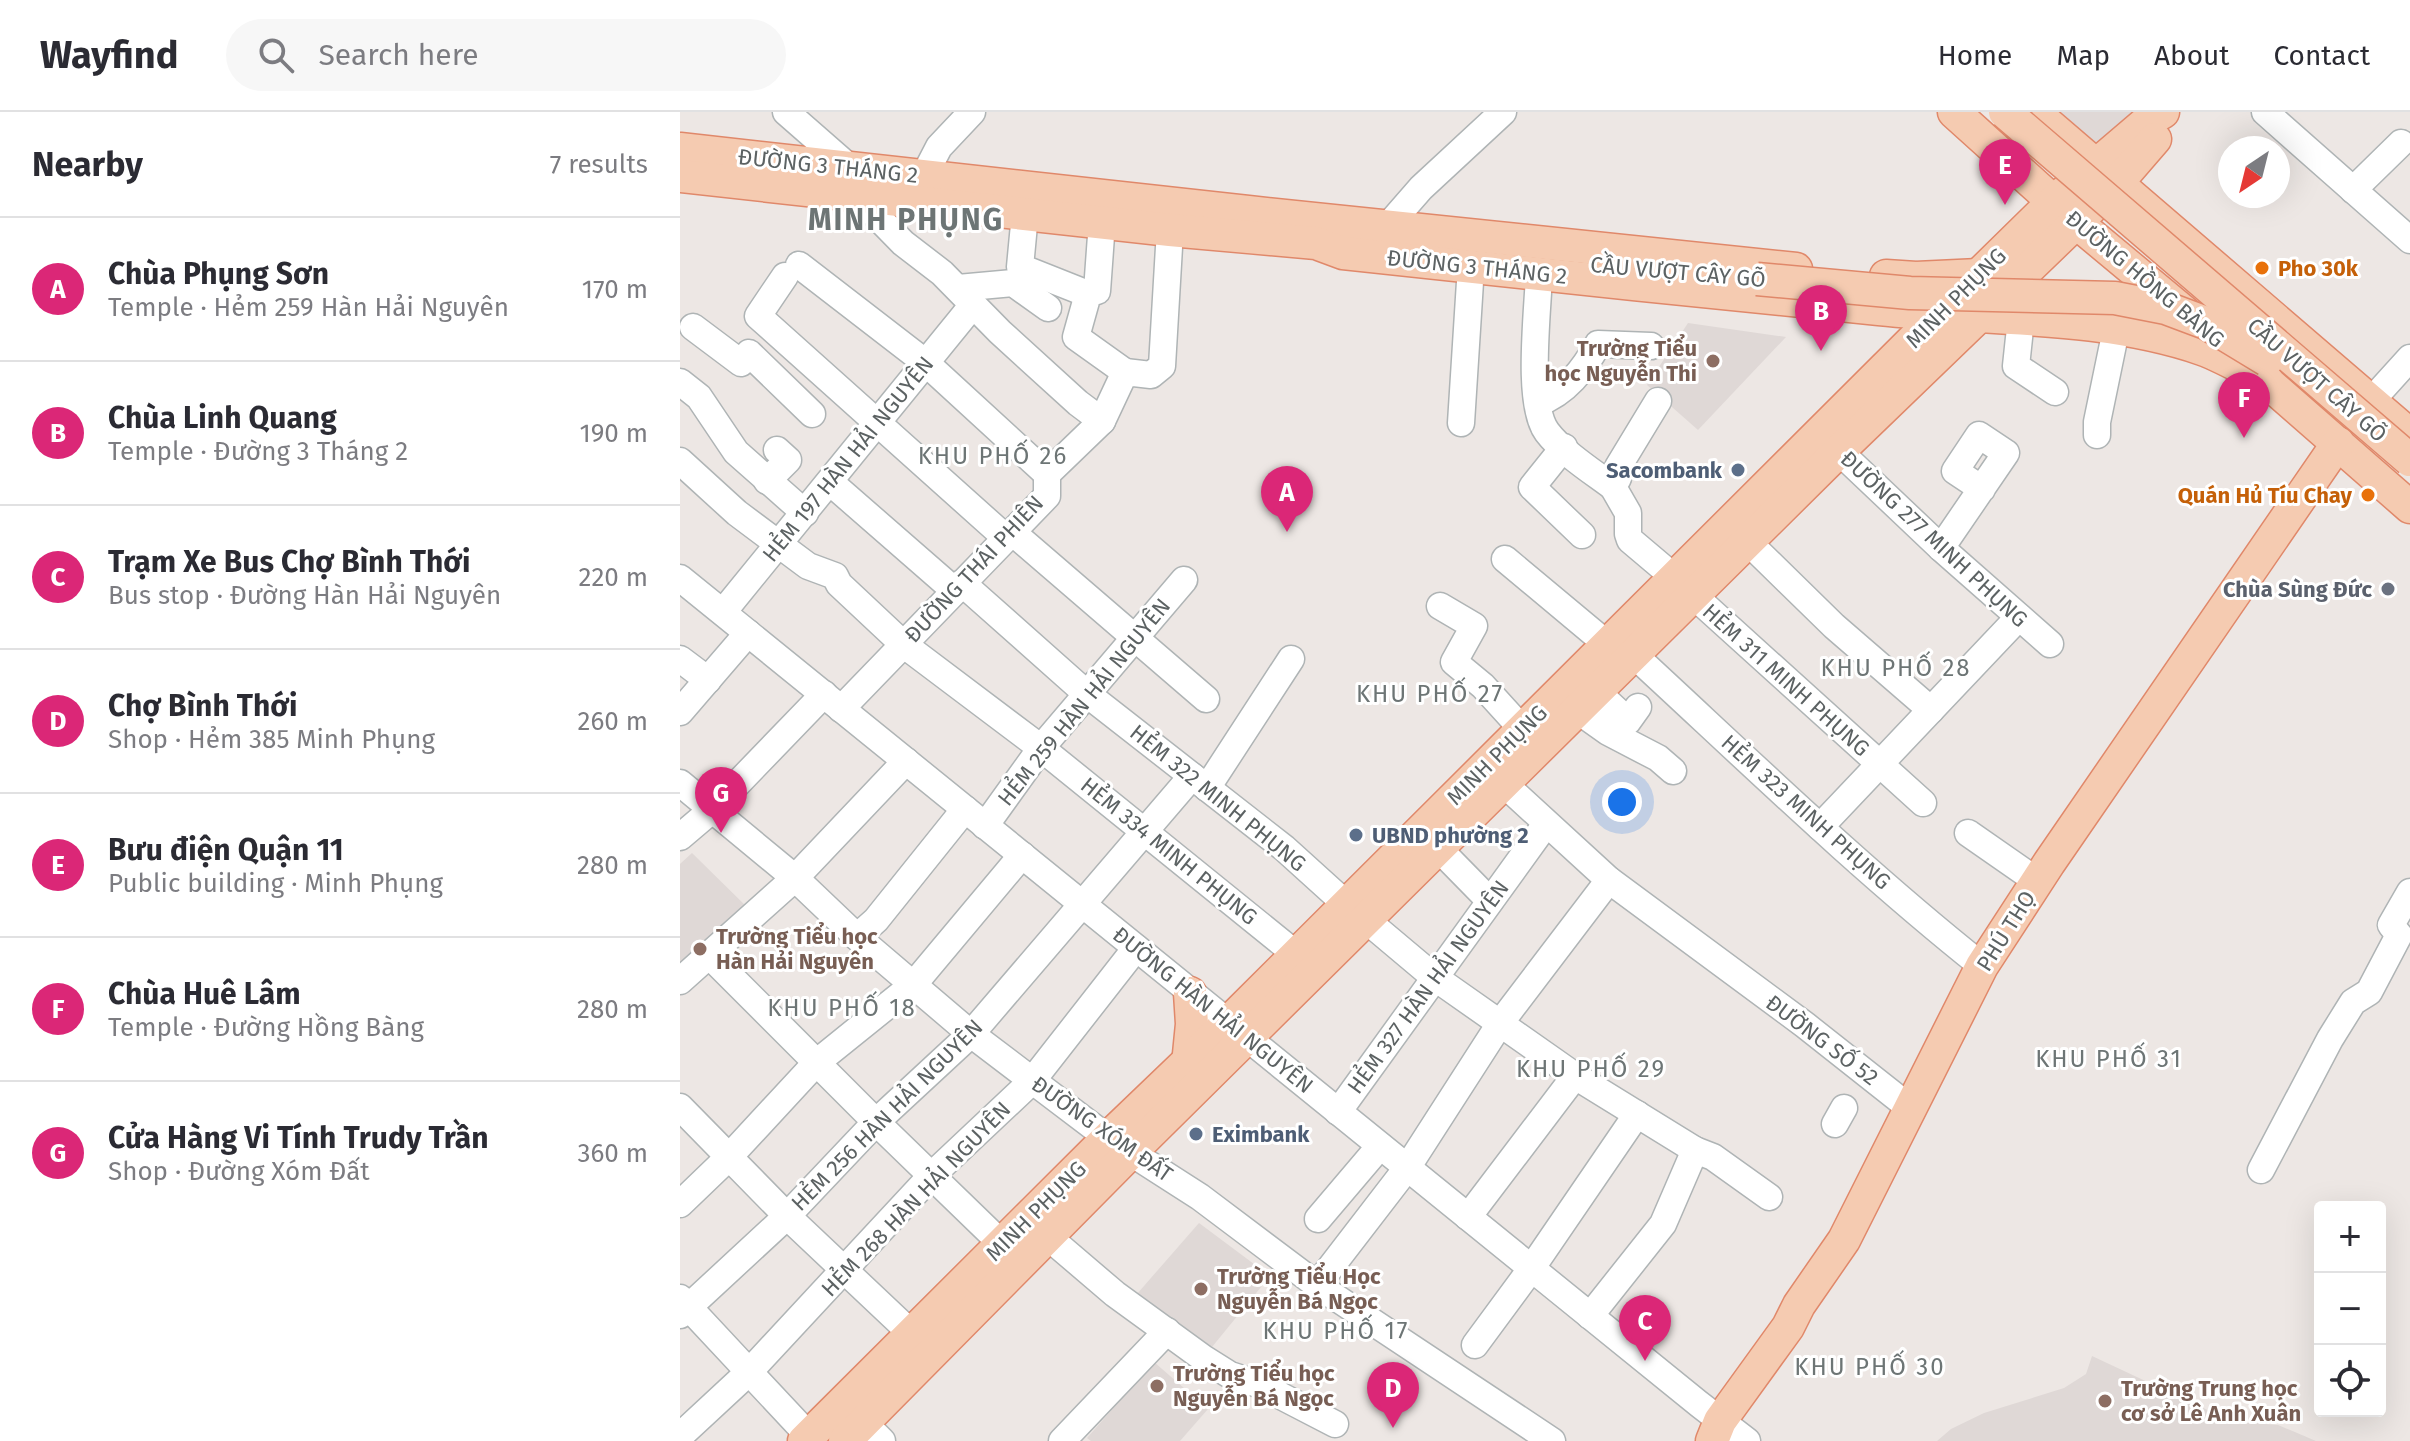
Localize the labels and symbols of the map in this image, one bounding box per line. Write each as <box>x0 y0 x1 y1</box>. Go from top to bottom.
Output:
north arrow <box>2218 136 2290 208</box>
pin: E <box>1979 139 2031 205</box>
street label: ĐƯỜNG 3 THÁNG 2 <box>737 143 919 189</box>
district label: MINH PHỤNG <box>808 202 1004 238</box>
street label: ĐƯỜNG HỒNG BÀNG <box>2060 203 2231 353</box>
street label: MINH PHỤNG <box>1900 242 2012 354</box>
street label: ĐƯỜNG 3 THÁNG 2 <box>1386 244 1568 290</box>
street label: CẦU VƯỢT CÂY GÕ <box>1589 249 1767 293</box>
place label: Pho 30k <box>2278 255 2359 282</box>
marker: Pho 30k <box>2253 259 2271 277</box>
pin: B <box>1795 285 1847 351</box>
street label: CẦU VƯỢT CÂY GÕ <box>2242 311 2393 448</box>
place label: Trường Tiểu học Nguyễn Thi <box>1545 334 1697 387</box>
street label: HẺM 197 HÀN HẢI NGUYÊN <box>755 349 939 567</box>
marker: Trường Tiểu học Nguyễn Thi <box>1704 352 1722 370</box>
pin: F <box>2218 372 2270 438</box>
district label: KHU PHỐ 26 <box>918 438 1068 470</box>
street label: ĐƯỜNG 277 MINH PHỤNG <box>1835 445 2033 633</box>
place label: Sacombank <box>1606 457 1723 484</box>
marker: Sacombank <box>1729 461 1747 479</box>
pin: A <box>1261 466 1313 532</box>
place label: Quán Hủ Tíu Chay <box>2178 482 2353 509</box>
marker: Quán Hủ Tíu Chay <box>2359 486 2377 504</box>
street label: ĐƯỜNG THÁI PHIÊN <box>899 490 1049 648</box>
place label: Chùa Sùng Đức <box>2223 576 2372 603</box>
marker: Chùa Sùng Đức <box>2379 580 2397 598</box>
street label: HẺM 259 HÀN HẢI NGUYÊN <box>990 591 1176 811</box>
street label: HẺM 311 MINH PHỤNG <box>1697 596 1876 762</box>
district label: KHU PHỐ 28 <box>1820 650 1972 682</box>
district label: KHU PHỐ 27 <box>1356 676 1504 708</box>
street label: MINH PHỤNG <box>1441 699 1553 811</box>
street label: HẺM 322 MINH PHỤNG <box>1125 717 1313 877</box>
street label: HẺM 323 MINH PHỤNG <box>1716 727 1898 895</box>
pin: G <box>695 767 747 833</box>
street label: HẺM 334 MINH PHỤNG <box>1075 770 1264 931</box>
your location <box>1602 782 1642 822</box>
place label: UBND phường 2 <box>1372 822 1529 849</box>
marker: UBND phường 2 <box>1347 826 1365 844</box>
street label: HẺM 327 HÀN HẢI NGUYÊN <box>1340 874 1515 1099</box>
street label: PHÚ THỌ <box>1971 886 2041 976</box>
street label: ĐƯỜNG HÀN HẢI NGUYÊN <box>1107 919 1320 1099</box>
place label: Trường Tiểu học Hàn Hải Nguyên <box>716 922 878 975</box>
marker: Trường Tiểu học Hàn Hải Nguyên <box>691 940 709 958</box>
street label: ĐƯỜNG SỐ 52 <box>1760 987 1885 1091</box>
district label: KHU PHỐ 18 <box>767 990 917 1022</box>
street label: HẺM 256 HÀN HẢI NGUYÊN <box>784 1012 988 1216</box>
district label: KHU PHỐ 31 <box>2035 1041 2183 1073</box>
district label: KHU PHỐ 29 <box>1516 1051 1666 1083</box>
street label: ĐƯỜNG XÓM ĐẤT <box>1026 1069 1179 1188</box>
street label: HẺM 268 HÀN HẢI NGUYÊN <box>814 1094 1016 1302</box>
place label: Eximbank <box>1212 1121 1310 1148</box>
marker: Eximbank <box>1187 1125 1205 1143</box>
street label: MINH PHỤNG <box>980 1155 1092 1267</box>
place label: Trường Tiểu Học Nguyễn Bá Ngọc <box>1217 1262 1381 1315</box>
marker: Trường Tiểu Học Nguyễn Bá Ngọc <box>1192 1280 1210 1298</box>
pin: C <box>1619 1295 1671 1361</box>
district label: KHU PHỐ 17 <box>1263 1313 1409 1345</box>
district label: KHU PHỐ 30 <box>1794 1349 1946 1381</box>
place label: Trường Tiểu học Nguyễn Bá Ngọc <box>1173 1359 1335 1412</box>
pin: D <box>1367 1362 1419 1428</box>
place label: Trường Trung học cơ sở Lê Anh Xuân <box>2121 1375 2301 1427</box>
marker: Trường Tiểu học Nguyễn Bá Ngọc <box>1148 1377 1166 1395</box>
marker: Trường Trung học cơ sở Lê Anh Xuân <box>2096 1392 2114 1410</box>

